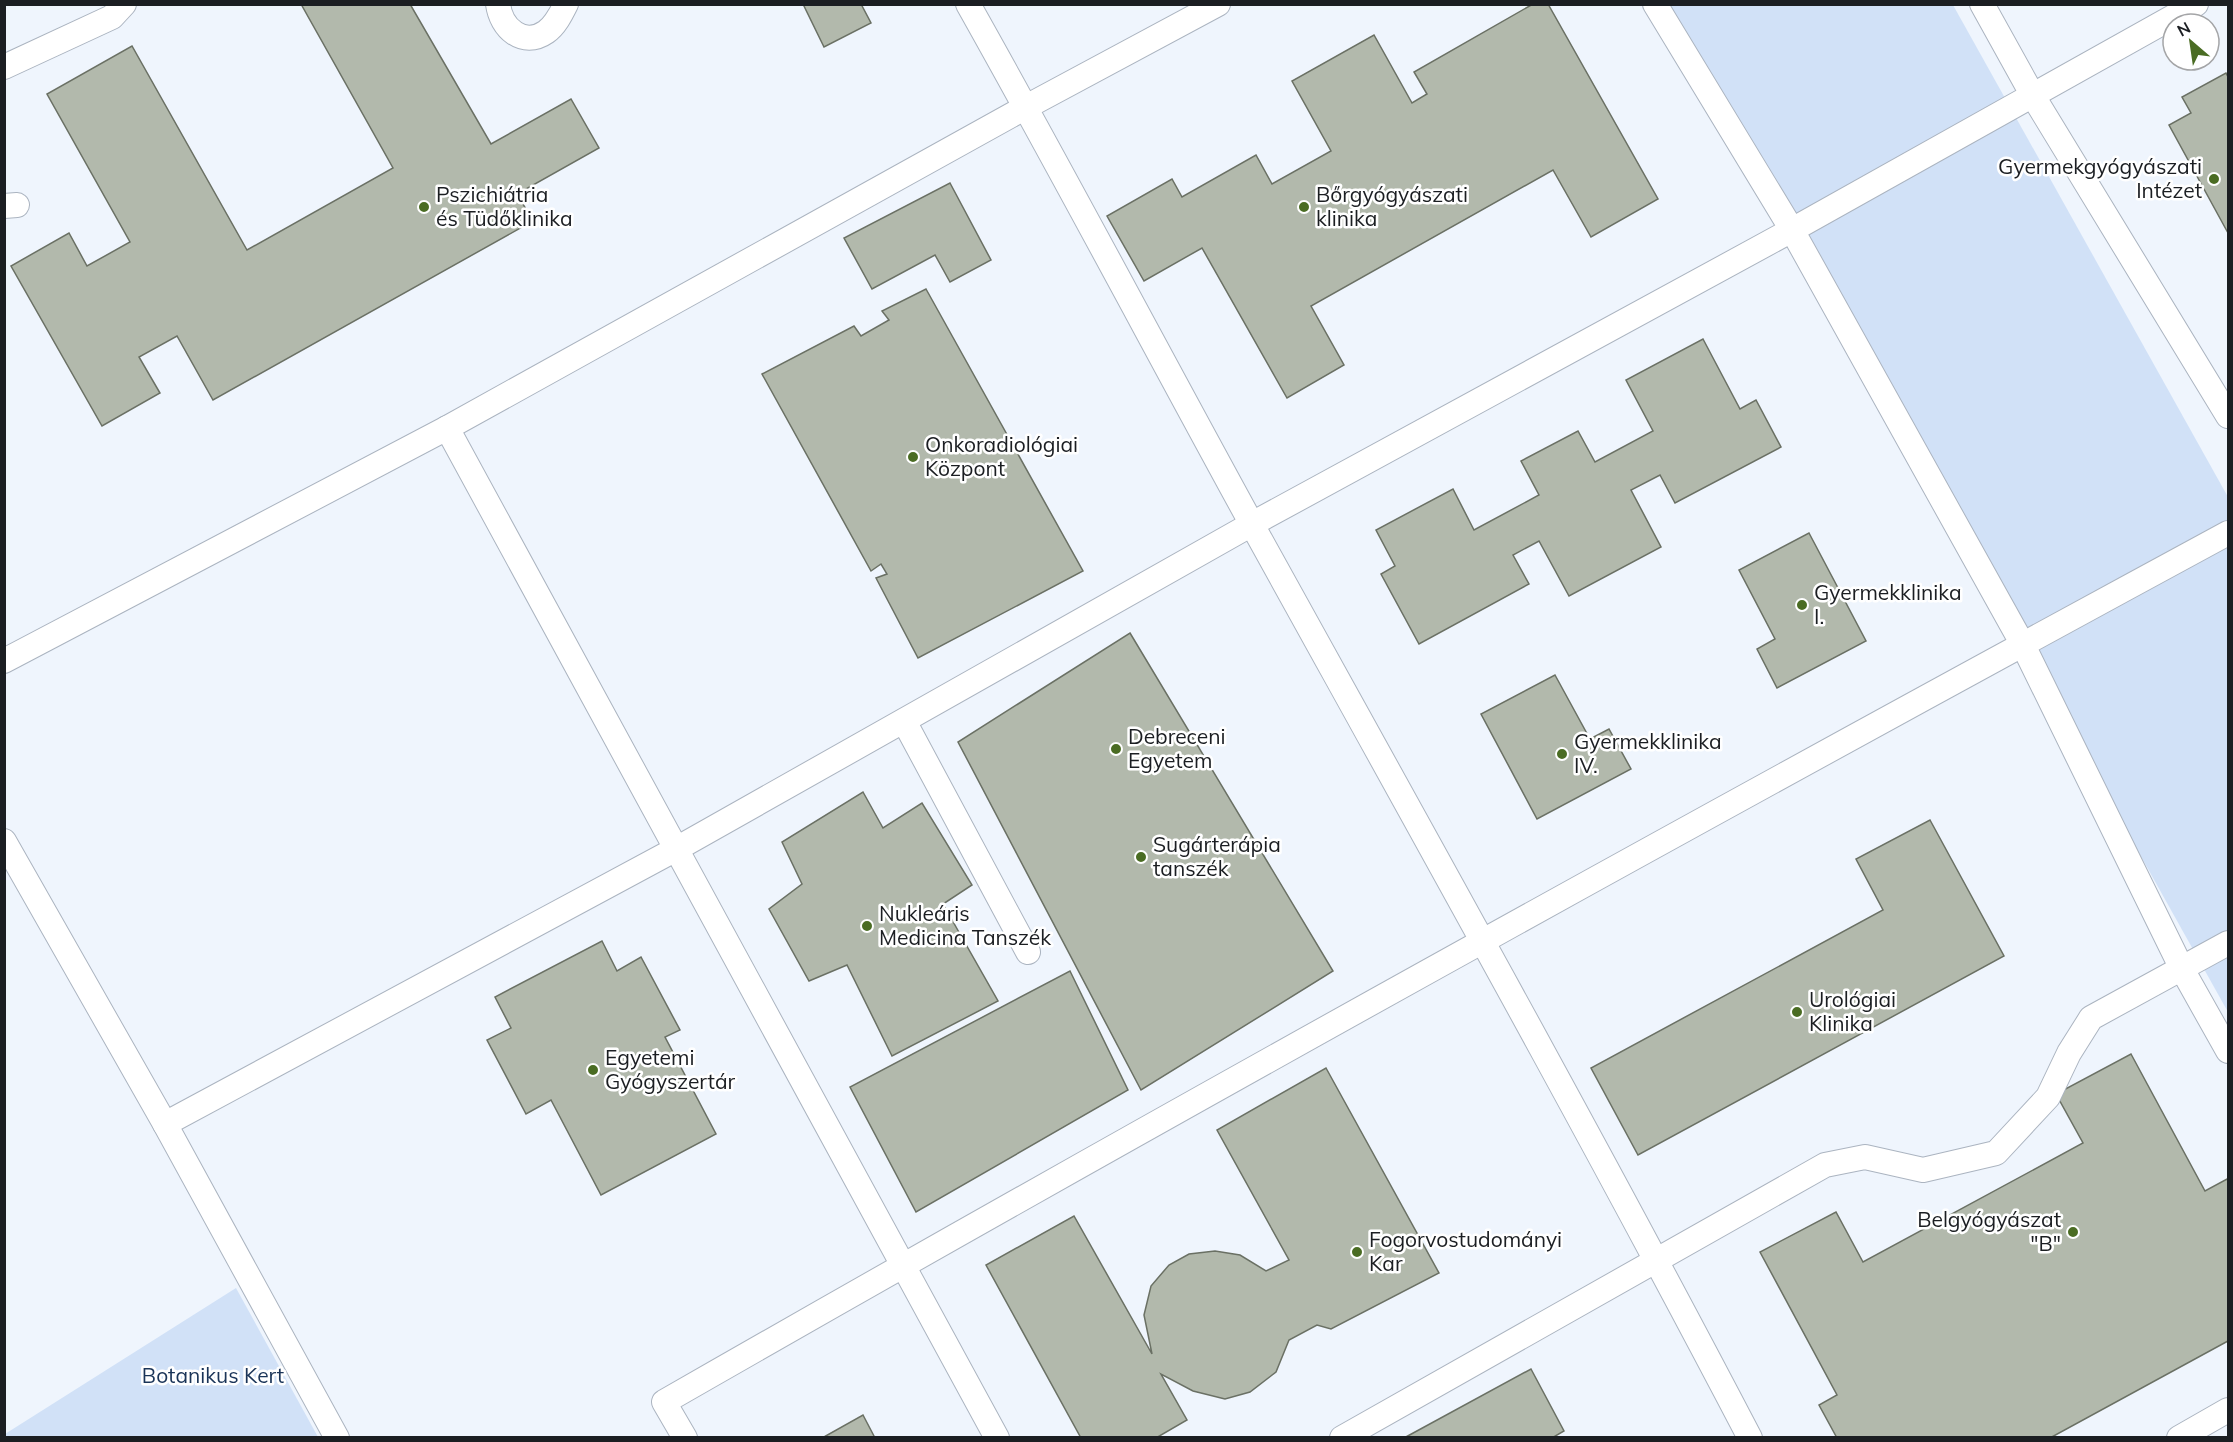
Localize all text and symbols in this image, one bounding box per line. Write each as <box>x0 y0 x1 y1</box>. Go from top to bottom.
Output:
north arrow <box>2161 12 2221 72</box>
text: N <box>2174 17 2194 41</box>
place label: Gyermekgyógyászati Intézet <box>1998 153 2202 203</box>
marker: Gyermekgyógyászati Intézet <box>2207 172 2221 186</box>
place label: Pszichiátria és Tüdőklinika <box>436 181 573 231</box>
place label: Bőrgyógyászati klinika <box>1316 181 1468 231</box>
marker: Pszichiátria és Tüdőklinika <box>417 200 431 214</box>
marker: Bőrgyógyászati klinika <box>1297 200 1311 214</box>
place label: Onkoradiológiai Központ <box>925 431 1078 481</box>
marker: Onkoradiológiai Központ <box>906 450 920 464</box>
place label: Gyermekklinika I. <box>1814 579 1962 629</box>
marker: Gyermekklinika I. <box>1795 598 1809 612</box>
place label: Debreceni Egyetem <box>1128 723 1226 773</box>
place label: Gyermekklinika IV. <box>1574 728 1722 778</box>
marker: Debreceni Egyetem <box>1109 742 1123 756</box>
marker: Gyermekklinika IV. <box>1555 747 1569 761</box>
place label: Sugárterápia tanszék <box>1153 831 1281 881</box>
marker: Sugárterápia tanszék <box>1134 850 1148 864</box>
place label: Nukleáris Medicina Tanszék <box>879 900 1051 950</box>
marker: Nukleáris Medicina Tanszék <box>860 919 874 933</box>
place label: Urológiai Klinika <box>1809 986 1896 1036</box>
marker: Urológiai Klinika <box>1790 1005 1804 1019</box>
place label: Egyetemi Gyógyszertár <box>605 1044 735 1094</box>
marker: Egyetemi Gyógyszertár <box>586 1063 600 1077</box>
place label: Belgyógyászat "B" <box>1917 1206 2061 1256</box>
marker: Belgyógyászat "B" <box>2066 1225 2080 1239</box>
place label: Fogorvostudományi Kar <box>1369 1226 1562 1276</box>
marker: Fogorvostudományi Kar <box>1350 1245 1364 1259</box>
park label: Botanikus Kert <box>142 1362 284 1388</box>

